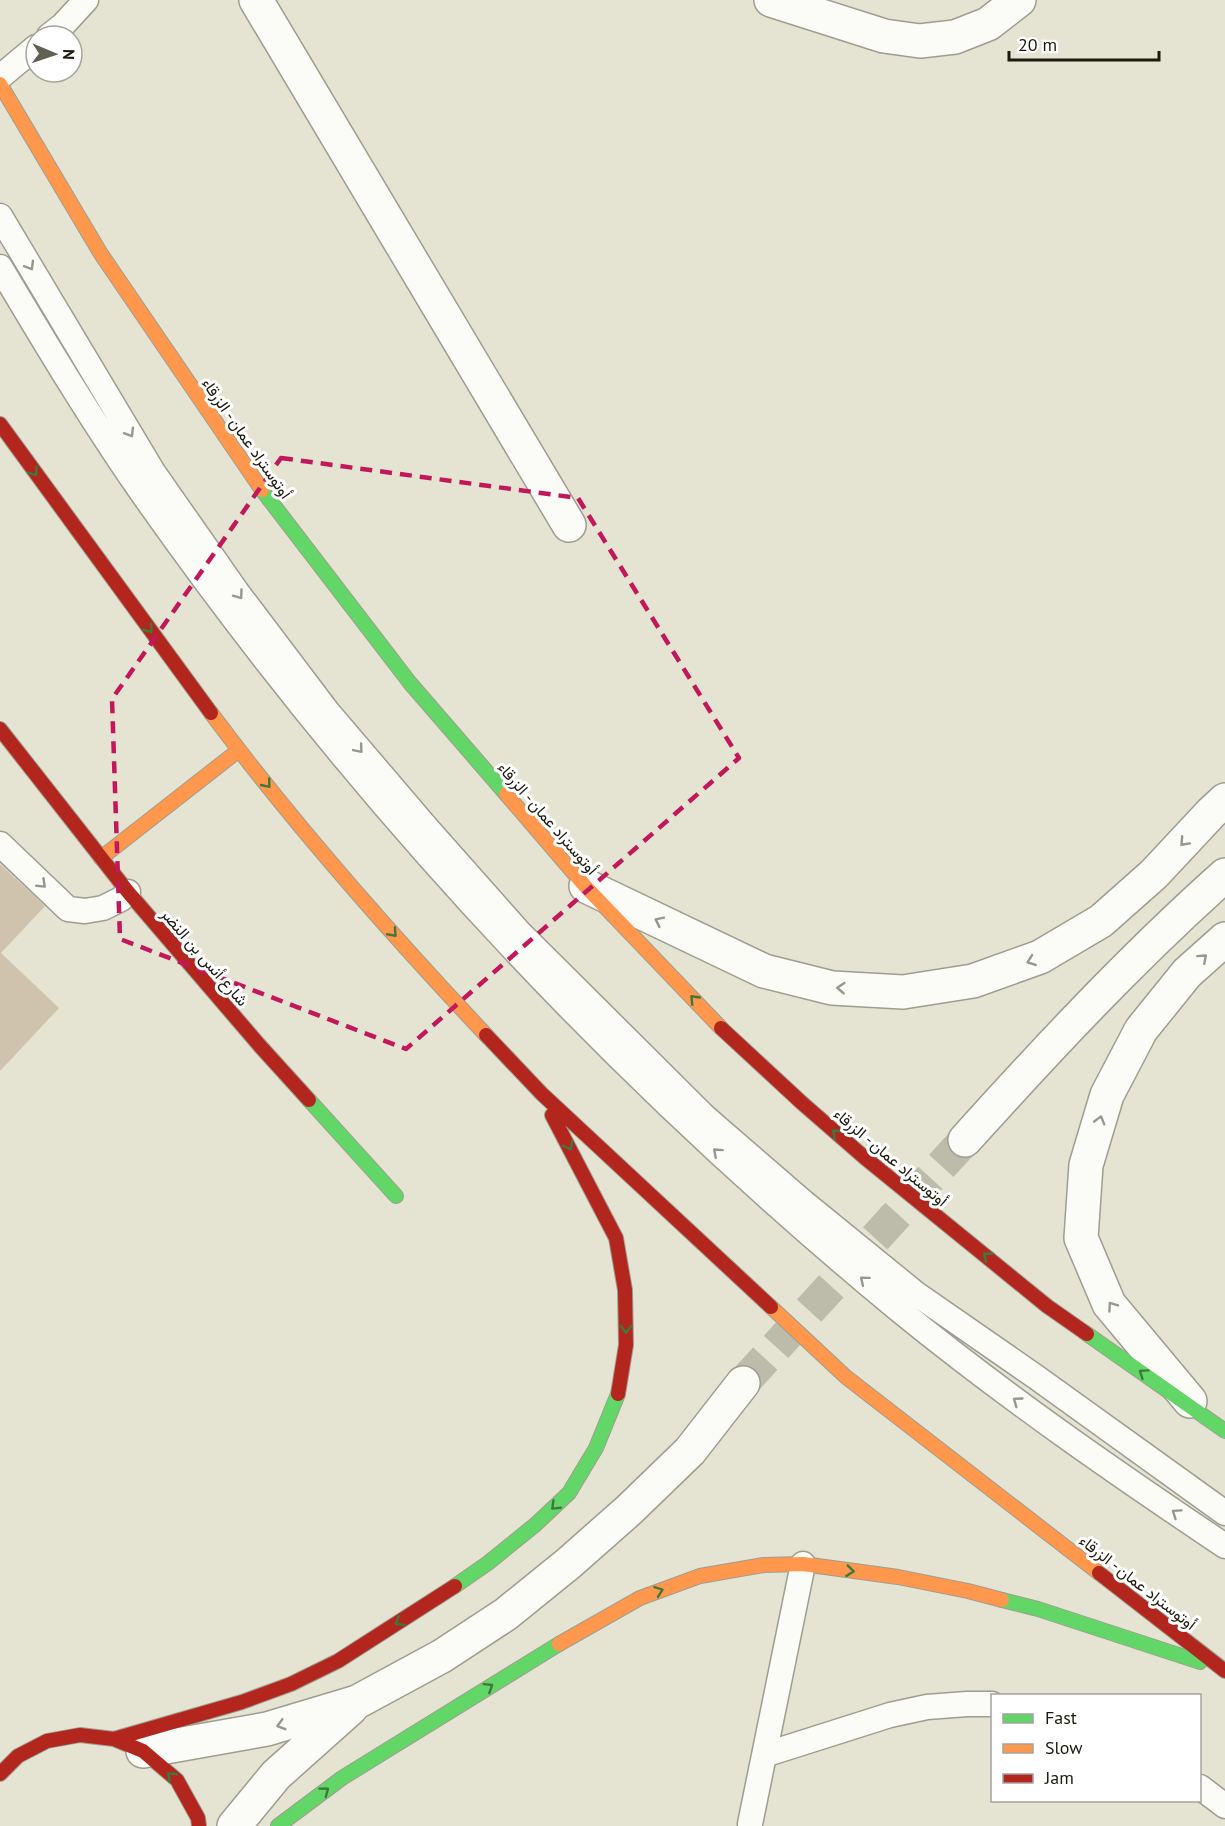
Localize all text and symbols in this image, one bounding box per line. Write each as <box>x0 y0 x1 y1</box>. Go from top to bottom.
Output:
north arrow <box>24 24 84 84</box>
scale bar <box>1009 24 1159 62</box>
text: 20 m <box>1018 33 1057 56</box>
text: N <box>59 49 79 60</box>
one-way arrow <box>23 260 34 270</box>
street label: أوتوستراد عمان - الزرقاء <box>197 374 296 503</box>
one-way arrow <box>123 427 134 437</box>
one-way arrow <box>27 465 38 476</box>
one-way arrow <box>232 588 243 599</box>
one-way arrow <box>142 622 153 633</box>
one-way arrow <box>352 742 363 753</box>
street label: أوتوستراد عمان - الزرقاء <box>493 758 603 879</box>
one-way arrow <box>260 777 271 788</box>
one-way arrow <box>1180 834 1191 845</box>
one-way arrow <box>35 877 46 888</box>
street label: شارع أنس بن النضر <box>155 903 253 1011</box>
one-way arrow <box>655 917 666 929</box>
one-way arrow <box>386 926 397 937</box>
one-way arrow <box>1027 953 1037 966</box>
one-way arrow <box>1197 954 1207 965</box>
one-way arrow <box>836 982 845 995</box>
one-way arrow <box>690 996 701 1006</box>
street label: أوتوستراد عمان - الزرقاء <box>829 1103 952 1212</box>
one-way arrow <box>1092 1115 1105 1125</box>
one-way arrow <box>832 1129 843 1140</box>
one-way arrow <box>561 1140 573 1151</box>
one-way arrow <box>713 1148 724 1159</box>
one-way arrow <box>982 1253 993 1264</box>
one-way arrow <box>860 1276 871 1287</box>
one-way arrow <box>1108 1302 1119 1313</box>
one-way arrow <box>619 1325 632 1334</box>
one-way arrow <box>1138 1369 1149 1380</box>
one-way arrow <box>1012 1397 1023 1408</box>
one-way arrow <box>552 1499 562 1510</box>
one-way arrow <box>1172 1509 1183 1520</box>
street label: أوتوستراد عمان - الزرقاء <box>1075 1530 1201 1635</box>
one-way arrow <box>845 1564 854 1576</box>
one-way arrow <box>653 1585 663 1598</box>
one-way arrow <box>395 1615 405 1627</box>
one-way arrow <box>483 1684 494 1695</box>
legend <box>991 1694 1201 1802</box>
text: Fast <box>1045 1706 1077 1729</box>
one-way arrow <box>276 1718 287 1730</box>
text: Slow <box>1045 1736 1083 1759</box>
text: Jam <box>1044 1766 1074 1789</box>
one-way arrow <box>168 1772 179 1783</box>
one-way arrow <box>318 1787 329 1798</box>

